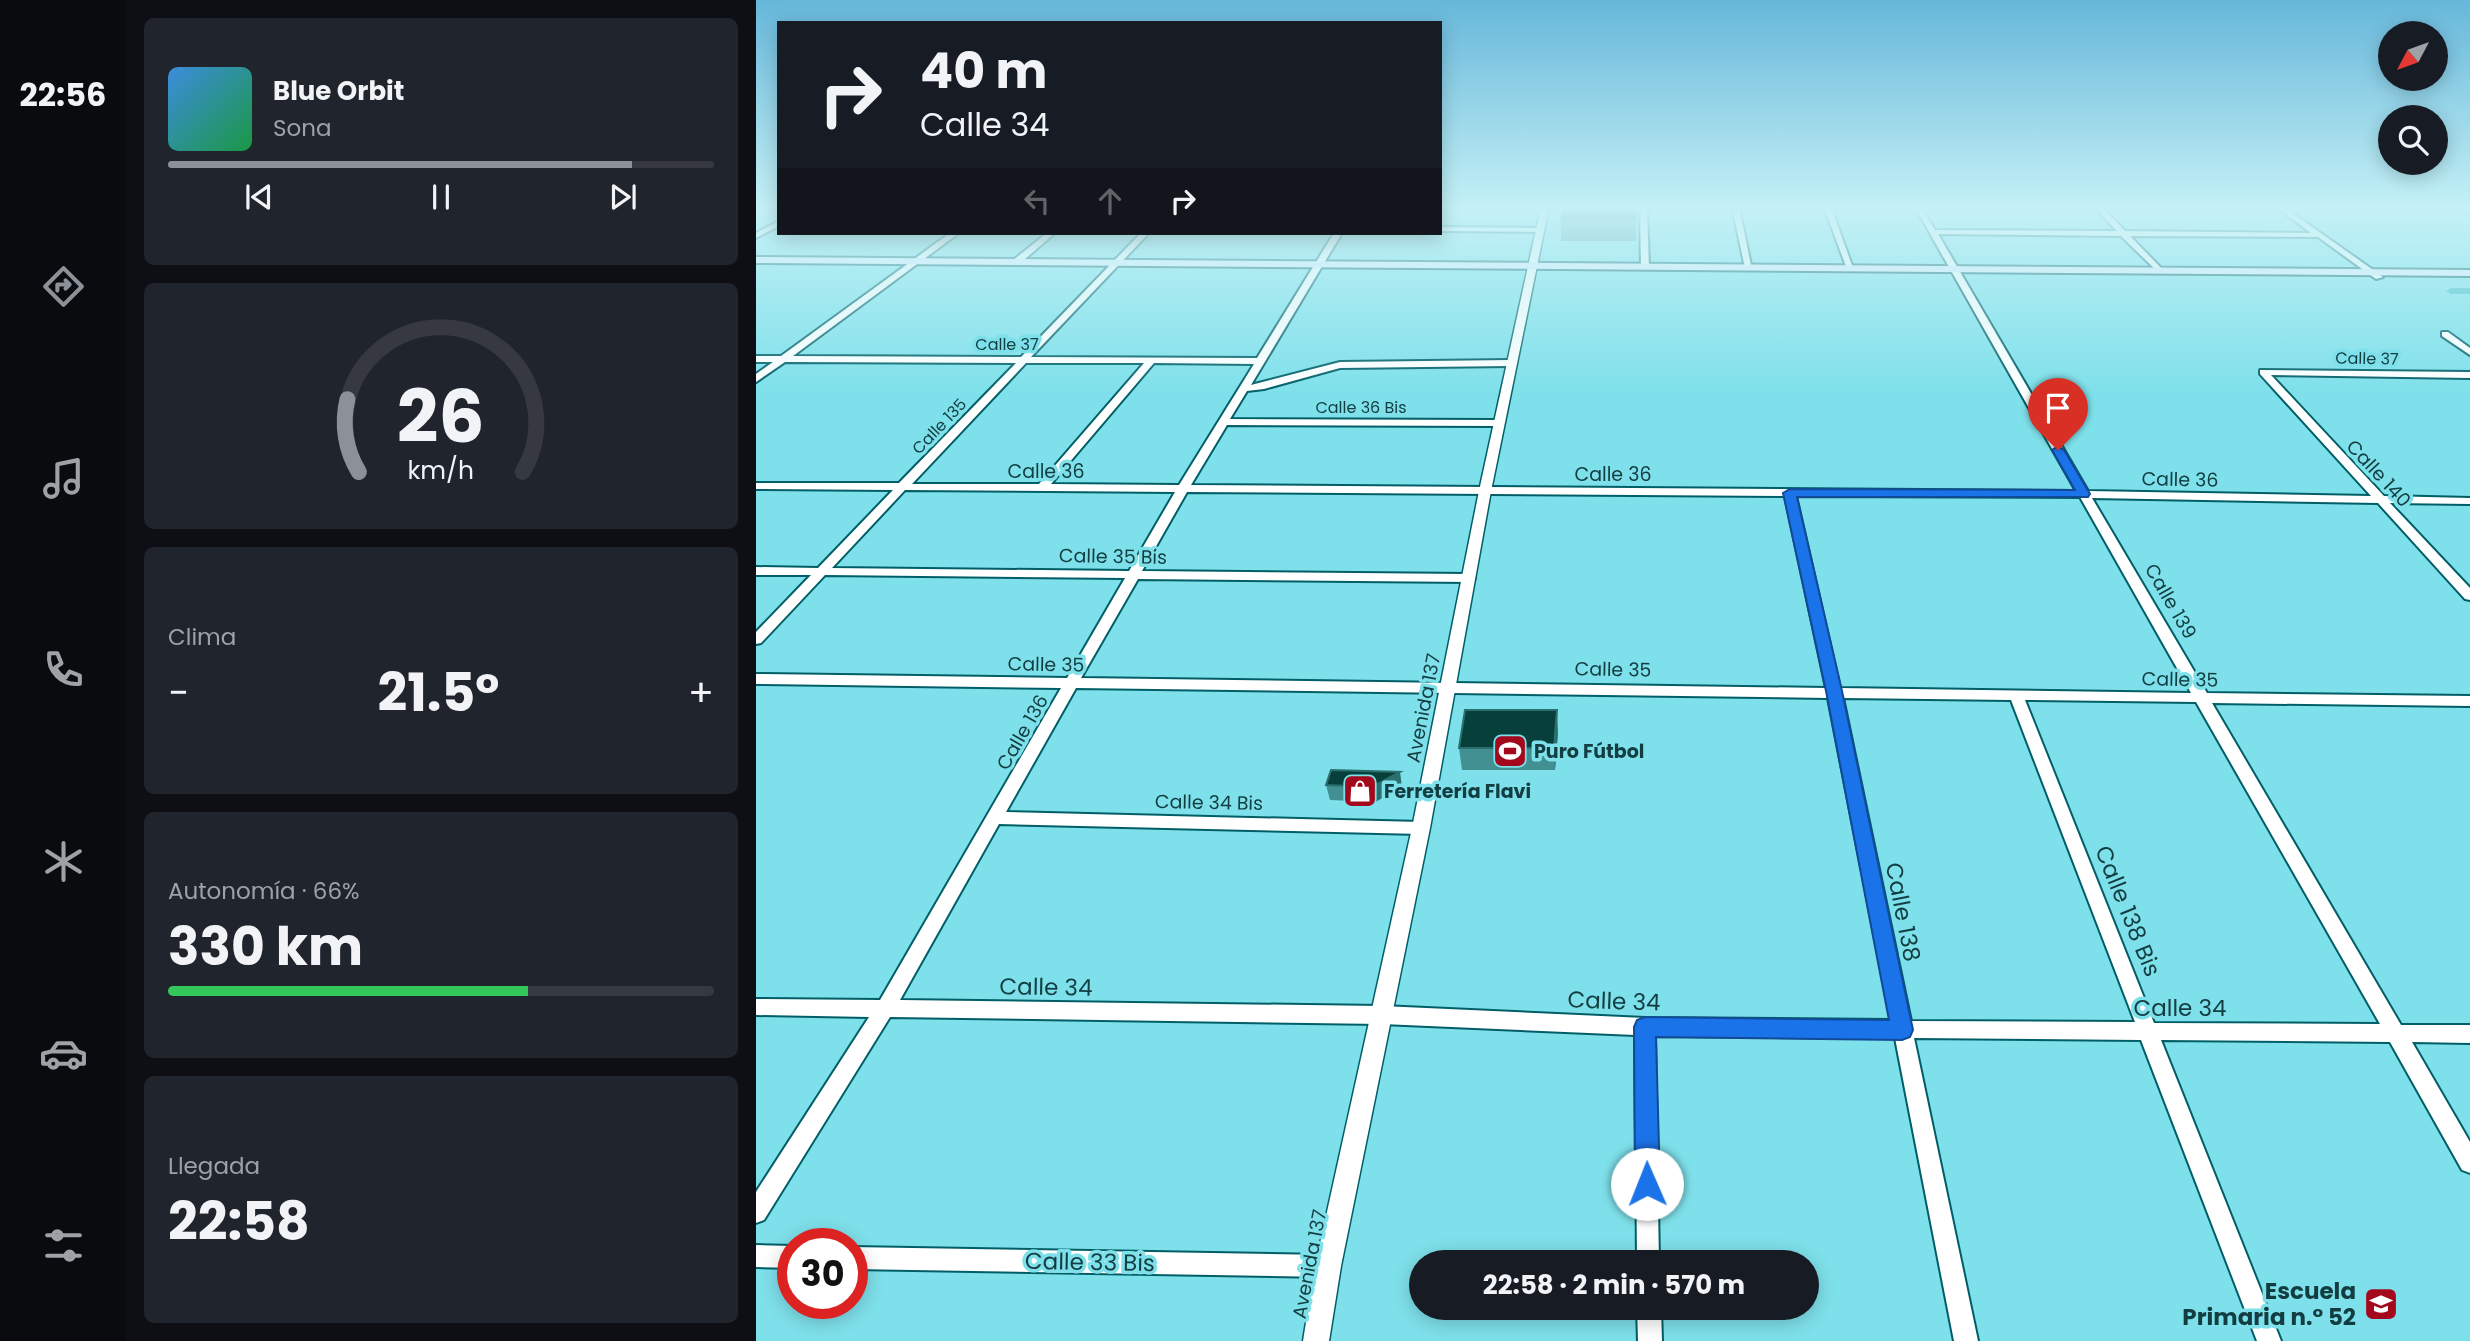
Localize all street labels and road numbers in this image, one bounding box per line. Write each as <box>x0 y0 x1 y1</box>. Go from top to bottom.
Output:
street label: Calle 37 <box>975 333 1039 356</box>
street label: Calle 37 <box>2335 346 2399 371</box>
street label: Calle 135 <box>907 393 972 459</box>
street label: Calle 36 Bis <box>1315 396 1407 419</box>
street label: Calle 140 <box>2340 434 2417 513</box>
street label: Calle 36 <box>1008 458 1084 485</box>
street label: Calle 36 <box>1575 461 1651 488</box>
street label: Calle 36 <box>2141 465 2219 494</box>
street label: Calle 35 Bis <box>1059 542 1167 571</box>
street label: Calle 139 <box>2138 559 2203 644</box>
street label: Calle 35 <box>1007 650 1085 679</box>
street label: Avenida 137 <box>1400 651 1447 765</box>
street label: Calle 35 <box>1574 655 1652 684</box>
street label: Calle 35 <box>2141 665 2219 694</box>
street label: Calle 136 <box>990 690 1055 775</box>
street label: Calle 34 Bis <box>1155 788 1263 817</box>
street label: Calle 138 Bis <box>2087 841 2169 981</box>
street label: Calle 138 <box>1878 860 1928 964</box>
street label: Calle 34 <box>999 970 1093 1004</box>
street label: Calle 34 <box>1567 983 1661 1019</box>
street label: Calle 34 <box>2133 992 2227 1024</box>
street label: Avenida 137 <box>1286 1207 1333 1321</box>
street label: Calle 33 Bis <box>1025 1245 1155 1279</box>

